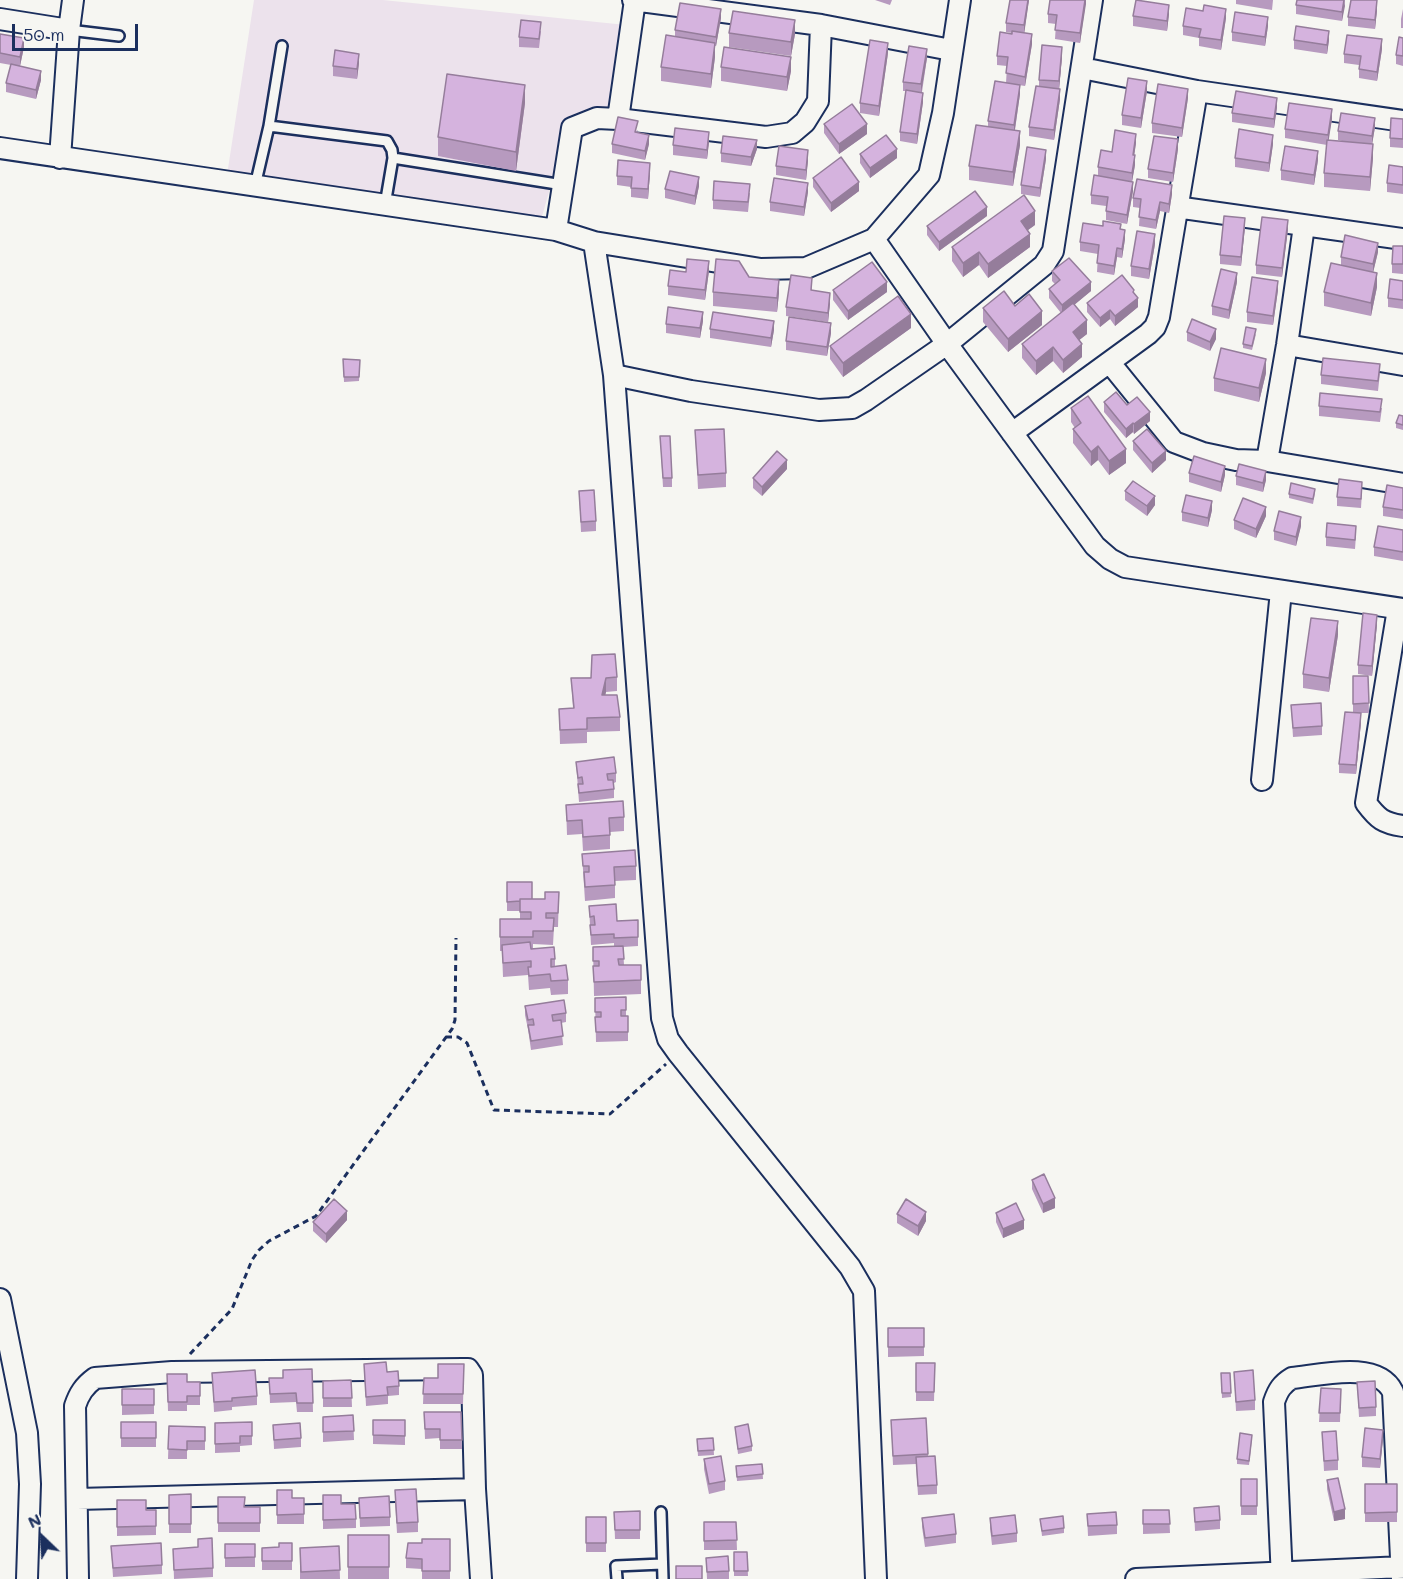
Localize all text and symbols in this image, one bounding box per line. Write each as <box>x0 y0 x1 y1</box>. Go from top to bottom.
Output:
scale bar <box>15 12 141 50</box>
text: 50 m <box>23 22 65 46</box>
north arrow <box>12 1507 72 1567</box>
text: N <box>24 1508 44 1532</box>

